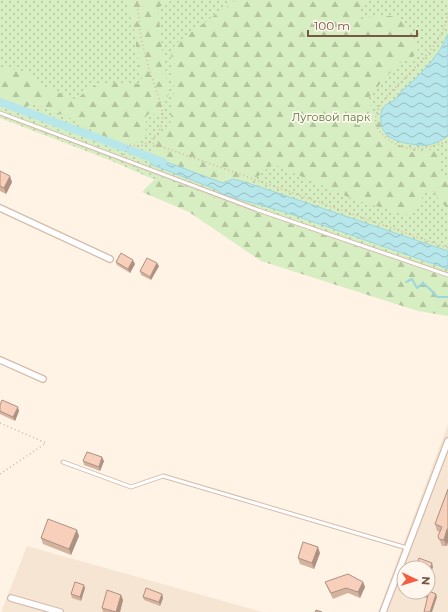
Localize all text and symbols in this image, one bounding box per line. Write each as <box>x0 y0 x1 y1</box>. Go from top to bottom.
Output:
scale bar <box>308 12 417 38</box>
text: 100 m <box>314 18 350 33</box>
park label: Луговой парк <box>292 110 371 124</box>
north arrow <box>396 560 436 600</box>
text: N <box>419 576 433 586</box>

